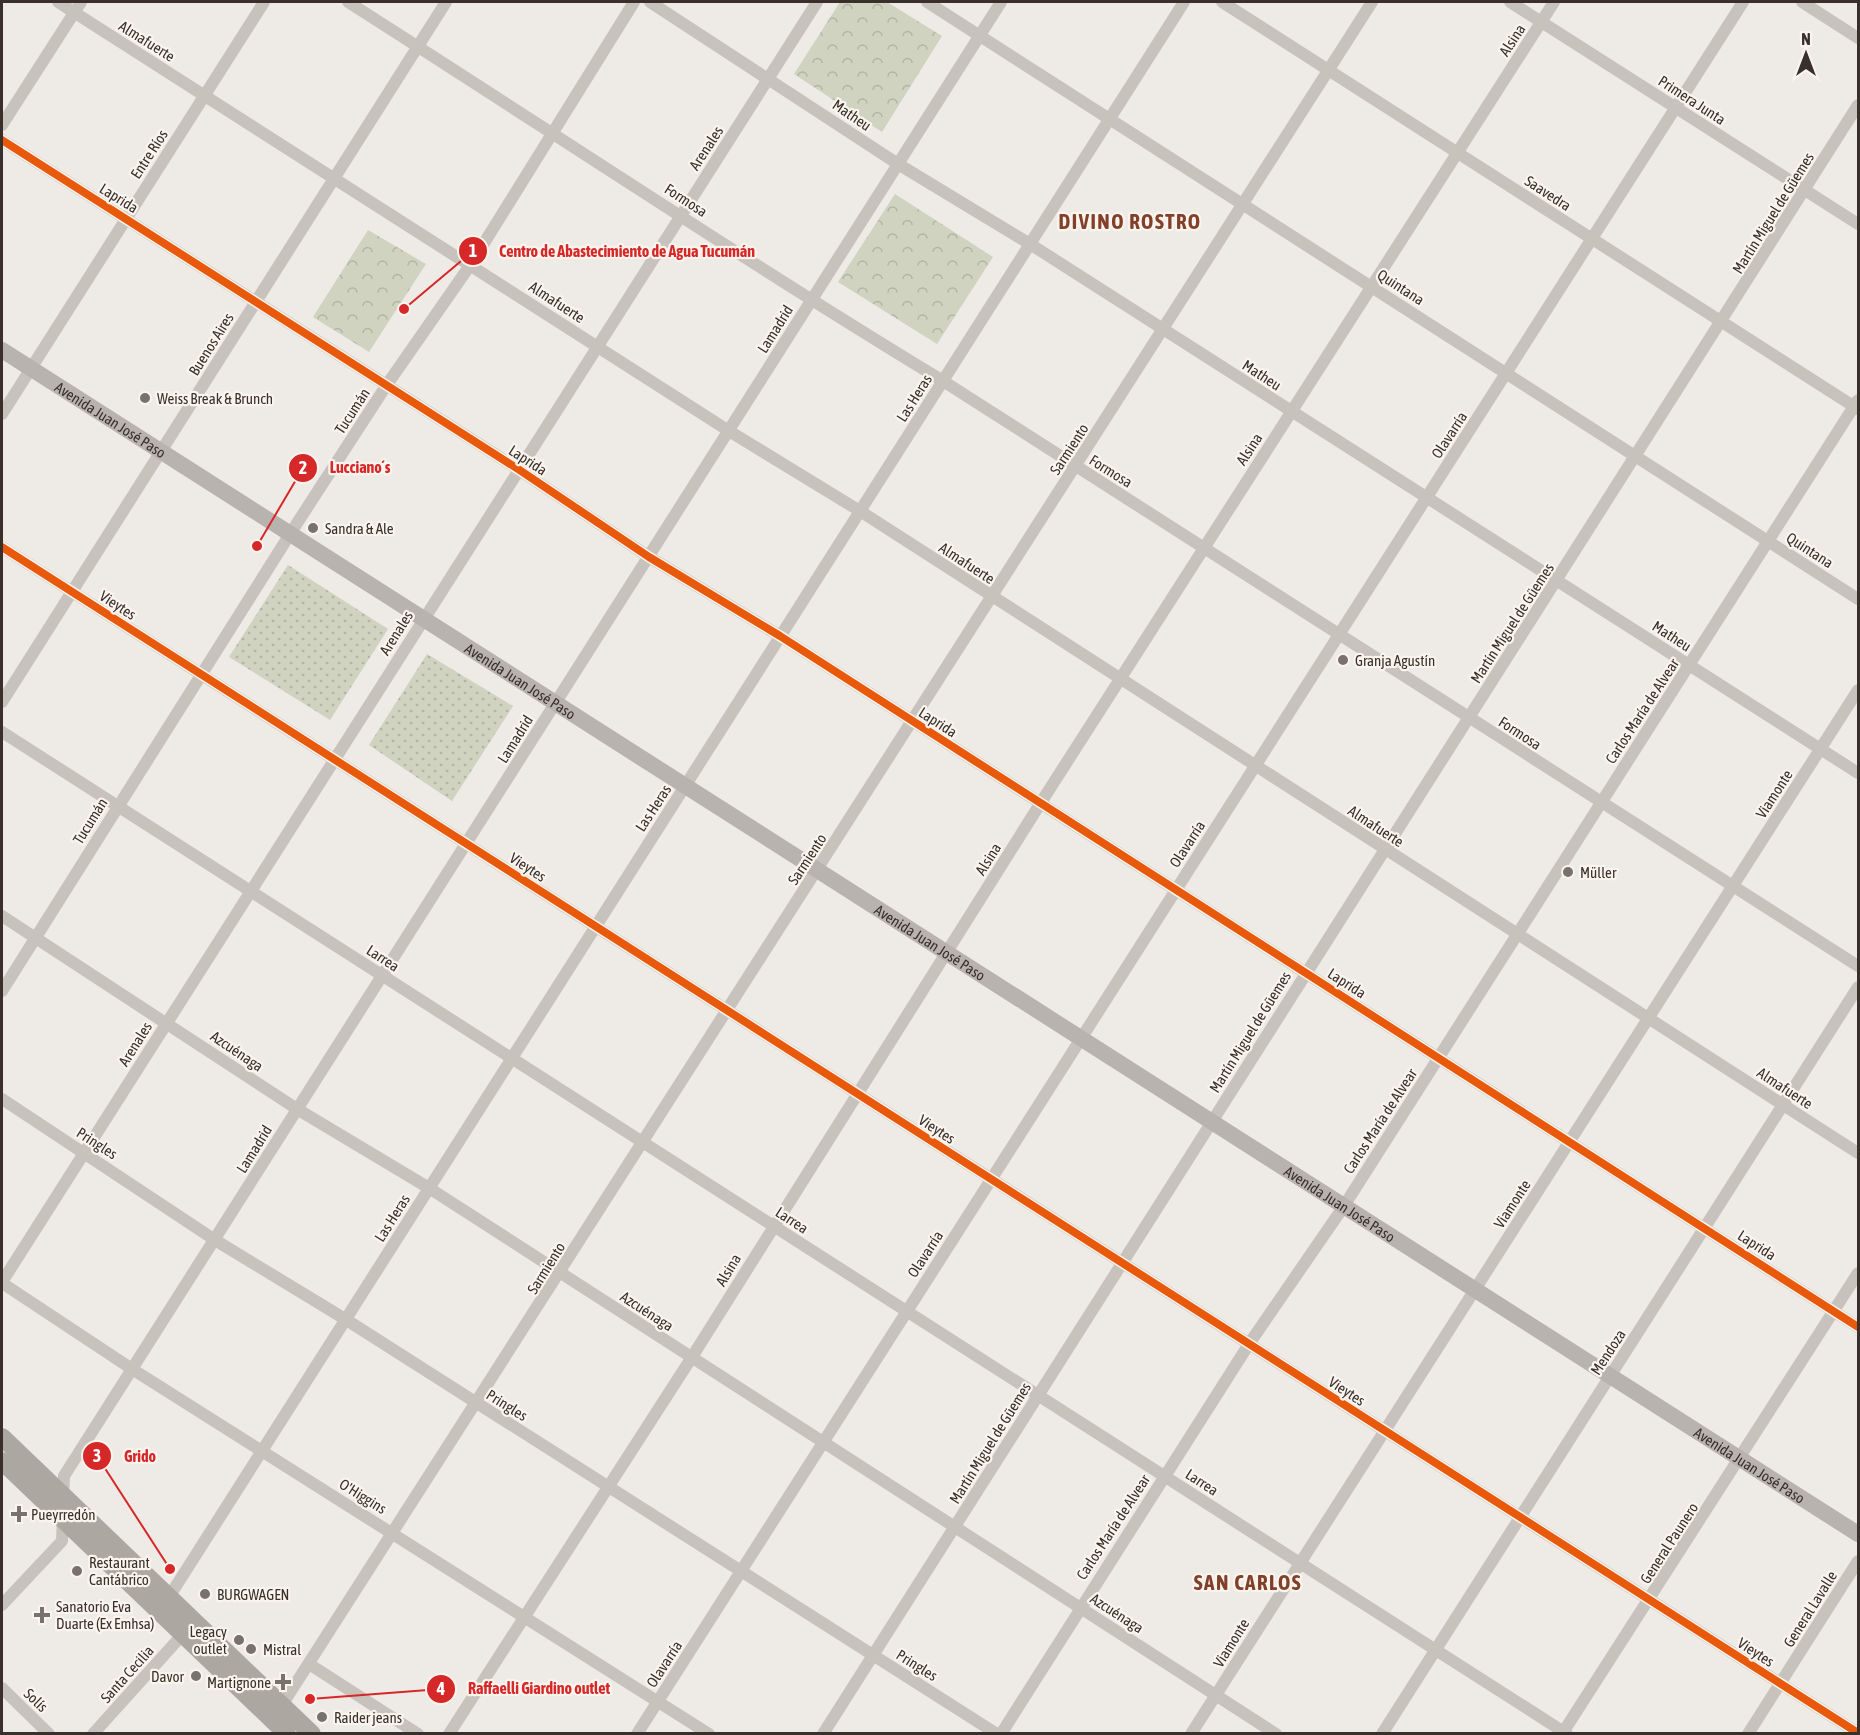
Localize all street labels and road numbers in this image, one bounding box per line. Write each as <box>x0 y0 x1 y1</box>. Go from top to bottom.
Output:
street label: Almafuerte <box>116 17 178 65</box>
street label: Alsina <box>1496 21 1528 59</box>
street label: Primera Junta <box>1655 72 1729 128</box>
street label: Matheu <box>830 96 874 134</box>
street label: Arenales <box>686 123 726 173</box>
street label: Entre Ríos <box>127 126 171 182</box>
street label: Martín Miguel de Güemes <box>1729 149 1817 277</box>
street label: Saavedra <box>1522 172 1574 214</box>
street label: Laprida <box>97 180 141 216</box>
street label: Formosa <box>662 180 711 220</box>
street label: Quintana <box>1374 266 1428 308</box>
street label: Almafuerte <box>526 278 588 326</box>
street label: Lamadrid <box>754 302 796 356</box>
street label: Buenos Aires <box>185 310 237 378</box>
street label: Matheu <box>1239 356 1285 394</box>
street label: Las Heras <box>893 371 935 425</box>
street label: Avenida Juan José Paso <box>52 378 169 461</box>
street label: Tucumán <box>331 385 373 437</box>
street label: Olavarría <box>1428 409 1470 461</box>
street label: Sarmiento <box>1046 420 1092 478</box>
street label: Alsina <box>1233 430 1265 468</box>
street label: Laprida <box>506 441 550 479</box>
street label: Formosa <box>1086 451 1136 491</box>
street label: Quintana <box>1783 529 1837 571</box>
street label: Almafuerte <box>936 539 998 587</box>
street label: Martín Miguel de Güemes <box>1467 560 1557 686</box>
street label: Vieytes <box>97 587 139 623</box>
street label: Arenales <box>376 608 416 658</box>
street label: Matheu <box>1649 617 1695 655</box>
street label: Avenida Juan José Paso <box>462 639 579 722</box>
street label: Carlos María de Alvear <box>1602 655 1683 767</box>
street label: Laprida <box>916 703 960 741</box>
street label: Lamadrid <box>494 712 536 766</box>
street label: Formosa <box>1496 713 1545 753</box>
street label: Viamonte <box>1752 767 1796 821</box>
street label: Las Heras <box>632 782 674 834</box>
street label: Tucumán <box>69 795 111 847</box>
street label: Almafuerte <box>1345 802 1407 850</box>
street label: Olavarría <box>1166 818 1208 870</box>
street label: Sarmiento <box>784 830 830 888</box>
street label: Alsina <box>972 840 1004 878</box>
street label: Vieytes <box>507 849 549 885</box>
street label: Avenida Juan José Paso <box>872 901 989 984</box>
street label: Larrea <box>364 941 402 975</box>
street label: Laprida <box>1325 964 1369 1002</box>
street label: Martín Miguel de Güemes <box>1206 968 1294 1096</box>
street label: Arenales <box>115 1019 155 1069</box>
street label: Azcuénaga <box>208 1027 266 1075</box>
street label: Almafuerte <box>1754 1064 1816 1112</box>
street label: Carlos María de Alvear <box>1340 1065 1421 1177</box>
street label: Vieytes <box>916 1111 958 1147</box>
street label: Lamadrid <box>233 1122 275 1176</box>
street label: Pringles <box>74 1124 120 1162</box>
street label: Avenida Juan José Paso <box>1281 1162 1398 1245</box>
street label: Viamonte <box>1490 1177 1534 1231</box>
street label: Las Heras <box>371 1191 413 1245</box>
street label: Larrea <box>773 1203 811 1237</box>
street label: Laprida <box>1735 1226 1779 1264</box>
street label: Olavarría <box>904 1228 946 1280</box>
street label: Sarmiento <box>524 1239 568 1297</box>
street label: Alsina <box>712 1251 744 1289</box>
street label: Azcuénaga <box>617 1288 677 1334</box>
street label: Mendoza <box>1587 1326 1629 1378</box>
street label: Vieytes <box>1326 1373 1368 1409</box>
street label: Martín Miguel de Güemes <box>946 1379 1034 1507</box>
street label: Pringles <box>483 1386 531 1424</box>
street label: Avenida Juan José Paso <box>1691 1423 1808 1506</box>
street label: Larrea <box>1183 1465 1221 1499</box>
street label: Carlos María de Alvear <box>1073 1471 1154 1583</box>
street label: O'Higgins <box>336 1475 390 1517</box>
street label: General Paunero <box>1637 1499 1701 1587</box>
street label: General Lavalle <box>1780 1568 1840 1650</box>
street label: Azcuénaga <box>1087 1590 1147 1636</box>
street label: Viamonte <box>1210 1615 1253 1670</box>
street label: Vieytes <box>1735 1634 1777 1670</box>
street label: Olavarría <box>643 1638 685 1690</box>
street label: Santa Cecilia <box>97 1642 157 1706</box>
street label: Pringles <box>893 1646 941 1684</box>
street label: Solís <box>21 1685 51 1715</box>

